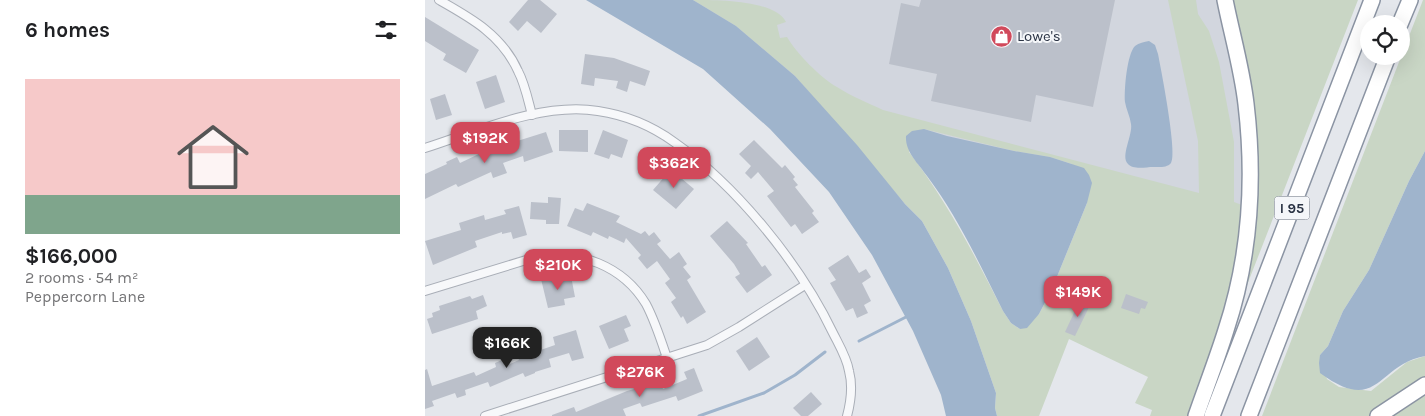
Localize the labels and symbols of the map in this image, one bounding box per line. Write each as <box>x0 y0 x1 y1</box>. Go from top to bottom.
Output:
shop icon: Lowe's <box>989 24 1013 48</box>
place label: Lowe's <box>1017 27 1061 45</box>
pin: $192K <box>450 121 520 164</box>
pin: $362K <box>639 146 709 189</box>
road number: I 95 <box>1275 197 1309 220</box>
pin: $210K <box>523 248 593 291</box>
pin: $149K <box>1043 276 1113 318</box>
pin: $166K <box>472 326 542 369</box>
pin: $276K <box>605 356 675 398</box>

